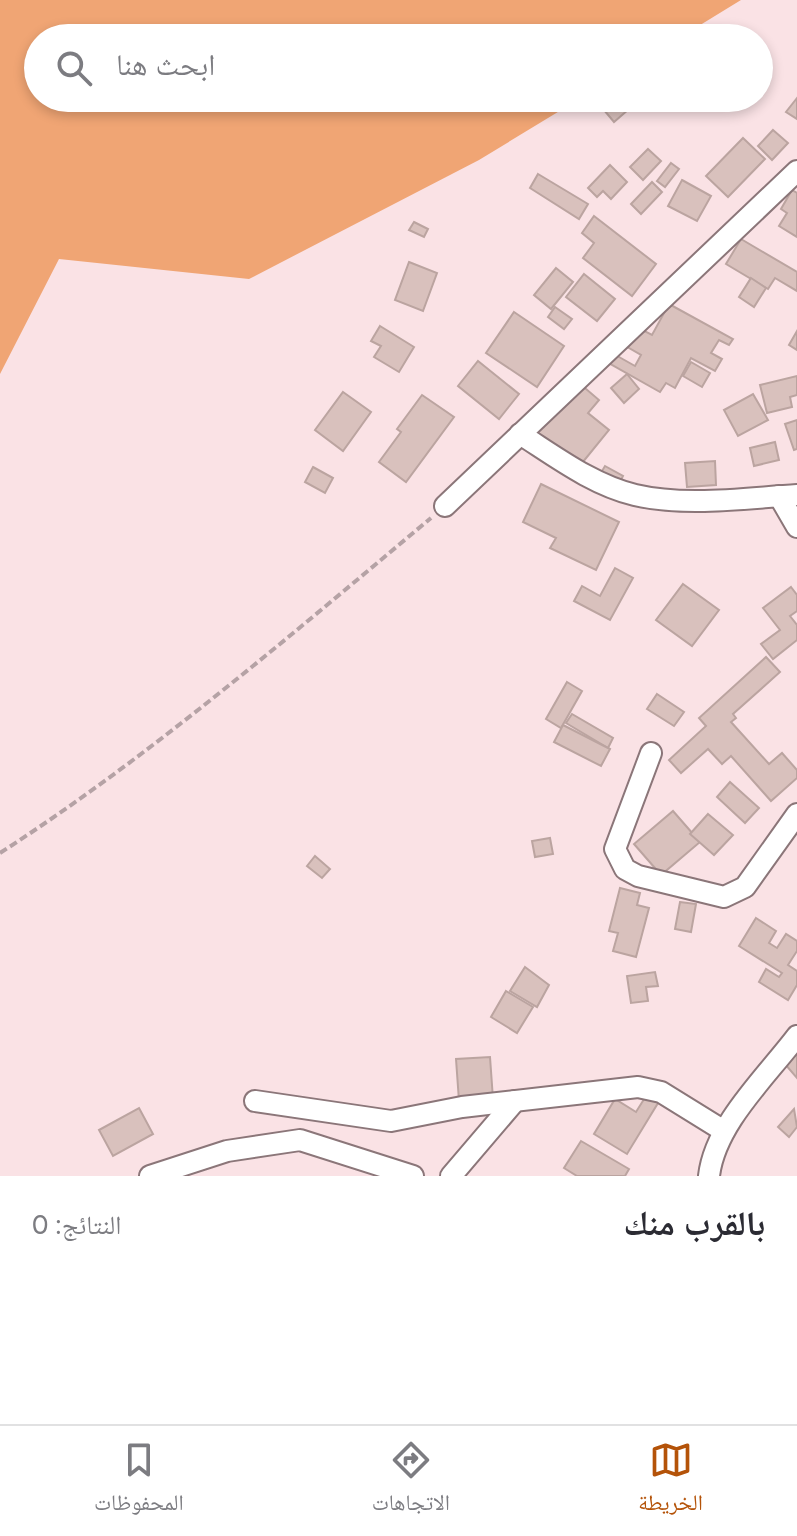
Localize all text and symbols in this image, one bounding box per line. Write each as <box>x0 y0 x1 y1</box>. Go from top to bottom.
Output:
search box <box>24 24 773 112</box>
icon: search <box>52 46 96 90</box>
text: ابحث هنا <box>116 47 215 84</box>
text: بالقرب منك <box>623 1204 765 1245</box>
text: النتائج: 0 <box>32 1210 122 1241</box>
tab: المحفوظات <box>94 1438 184 1524</box>
tab: الاتجاهات <box>372 1438 450 1524</box>
tab: الخريطة <box>638 1438 703 1524</box>

